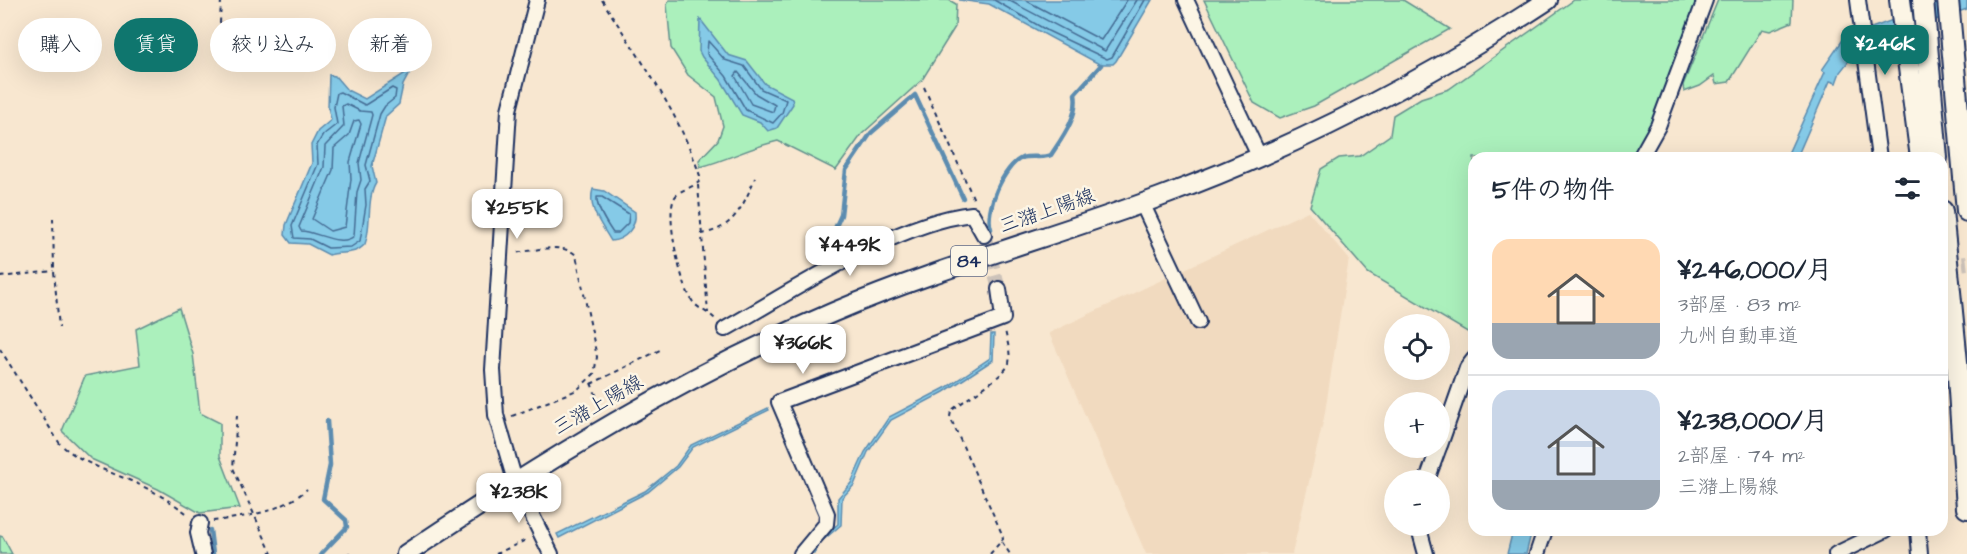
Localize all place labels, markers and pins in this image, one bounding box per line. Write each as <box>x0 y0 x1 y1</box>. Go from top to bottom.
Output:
pin: ¥246K <box>1843 25 1927 76</box>
pin: ¥255K <box>475 189 559 240</box>
pin: ¥449K <box>808 226 892 277</box>
pin: ¥366K <box>761 324 845 375</box>
pin: ¥238K <box>477 473 561 524</box>

